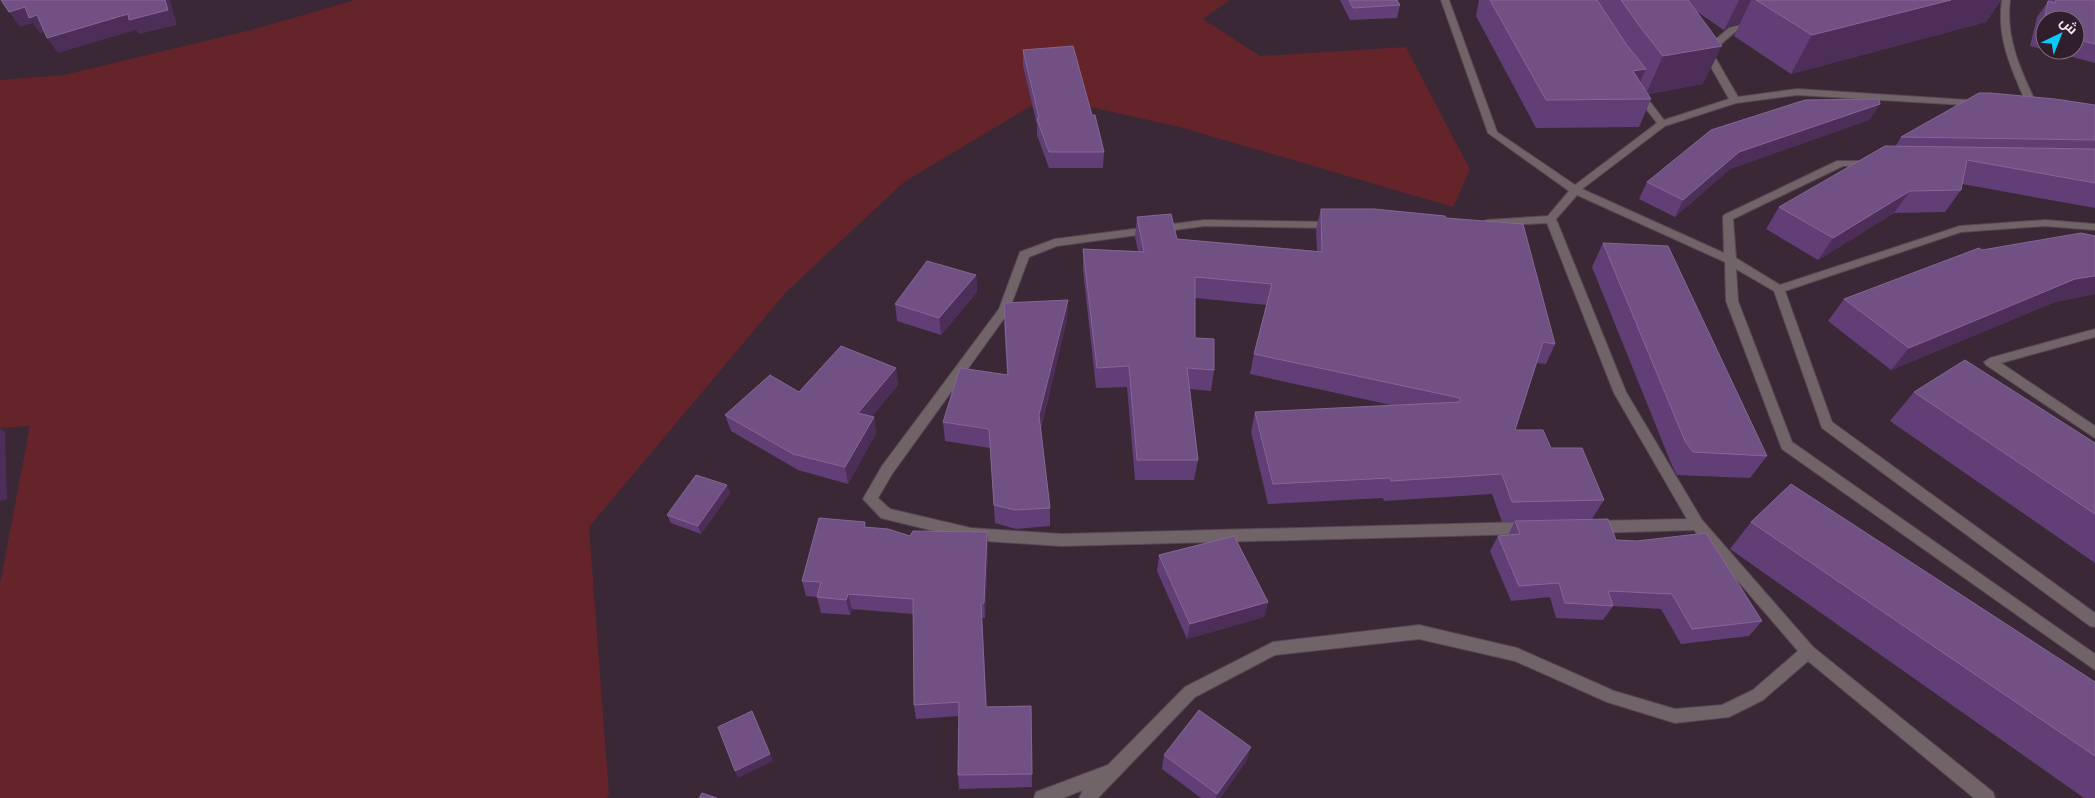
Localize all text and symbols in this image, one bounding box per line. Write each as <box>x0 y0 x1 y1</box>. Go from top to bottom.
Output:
north arrow <box>2035 10 2085 60</box>
text: ش <box>2055 14 2081 39</box>

